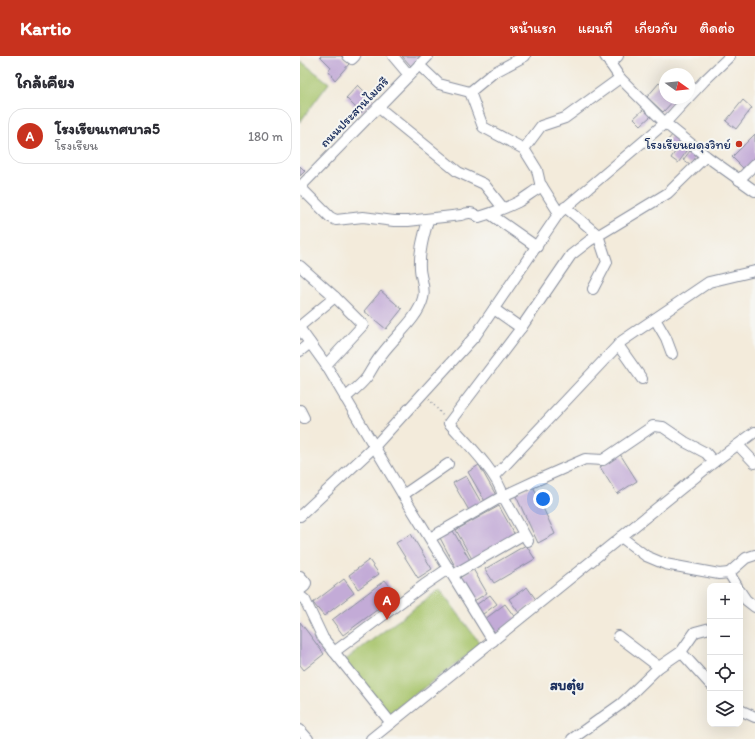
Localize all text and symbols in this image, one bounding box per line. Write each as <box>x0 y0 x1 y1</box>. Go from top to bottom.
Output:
text: Kartio <box>20 17 71 40</box>
text: หน้าแรก <box>510 20 556 37</box>
text: แผนที่ <box>578 20 613 37</box>
text: เกี่ยวกับ <box>635 20 678 37</box>
text: ติดต่อ <box>700 20 735 37</box>
north arrow <box>659 68 695 104</box>
text: ใกล้เคียง <box>16 72 75 92</box>
street label: ถนนประสานไมตรี <box>317 74 391 150</box>
text: โรงเรียนเทศบาล5 <box>55 120 160 138</box>
text: A <box>26 129 34 144</box>
text: 180 m <box>248 129 283 144</box>
place label: โรงเรียนผดุงวิทย์ <box>644 137 731 154</box>
text: โรงเรียน <box>55 138 98 153</box>
marker: โรงเรียนผดุงวิทย์ <box>734 139 744 149</box>
your location <box>533 489 553 509</box>
map controls <box>707 583 743 727</box>
button: + <box>707 583 743 619</box>
pin: A <box>374 587 400 620</box>
button: − <box>707 619 743 655</box>
button: locate <box>707 655 743 691</box>
district label: สบตุ๋ย <box>550 677 584 696</box>
button: layers <box>707 691 743 727</box>

